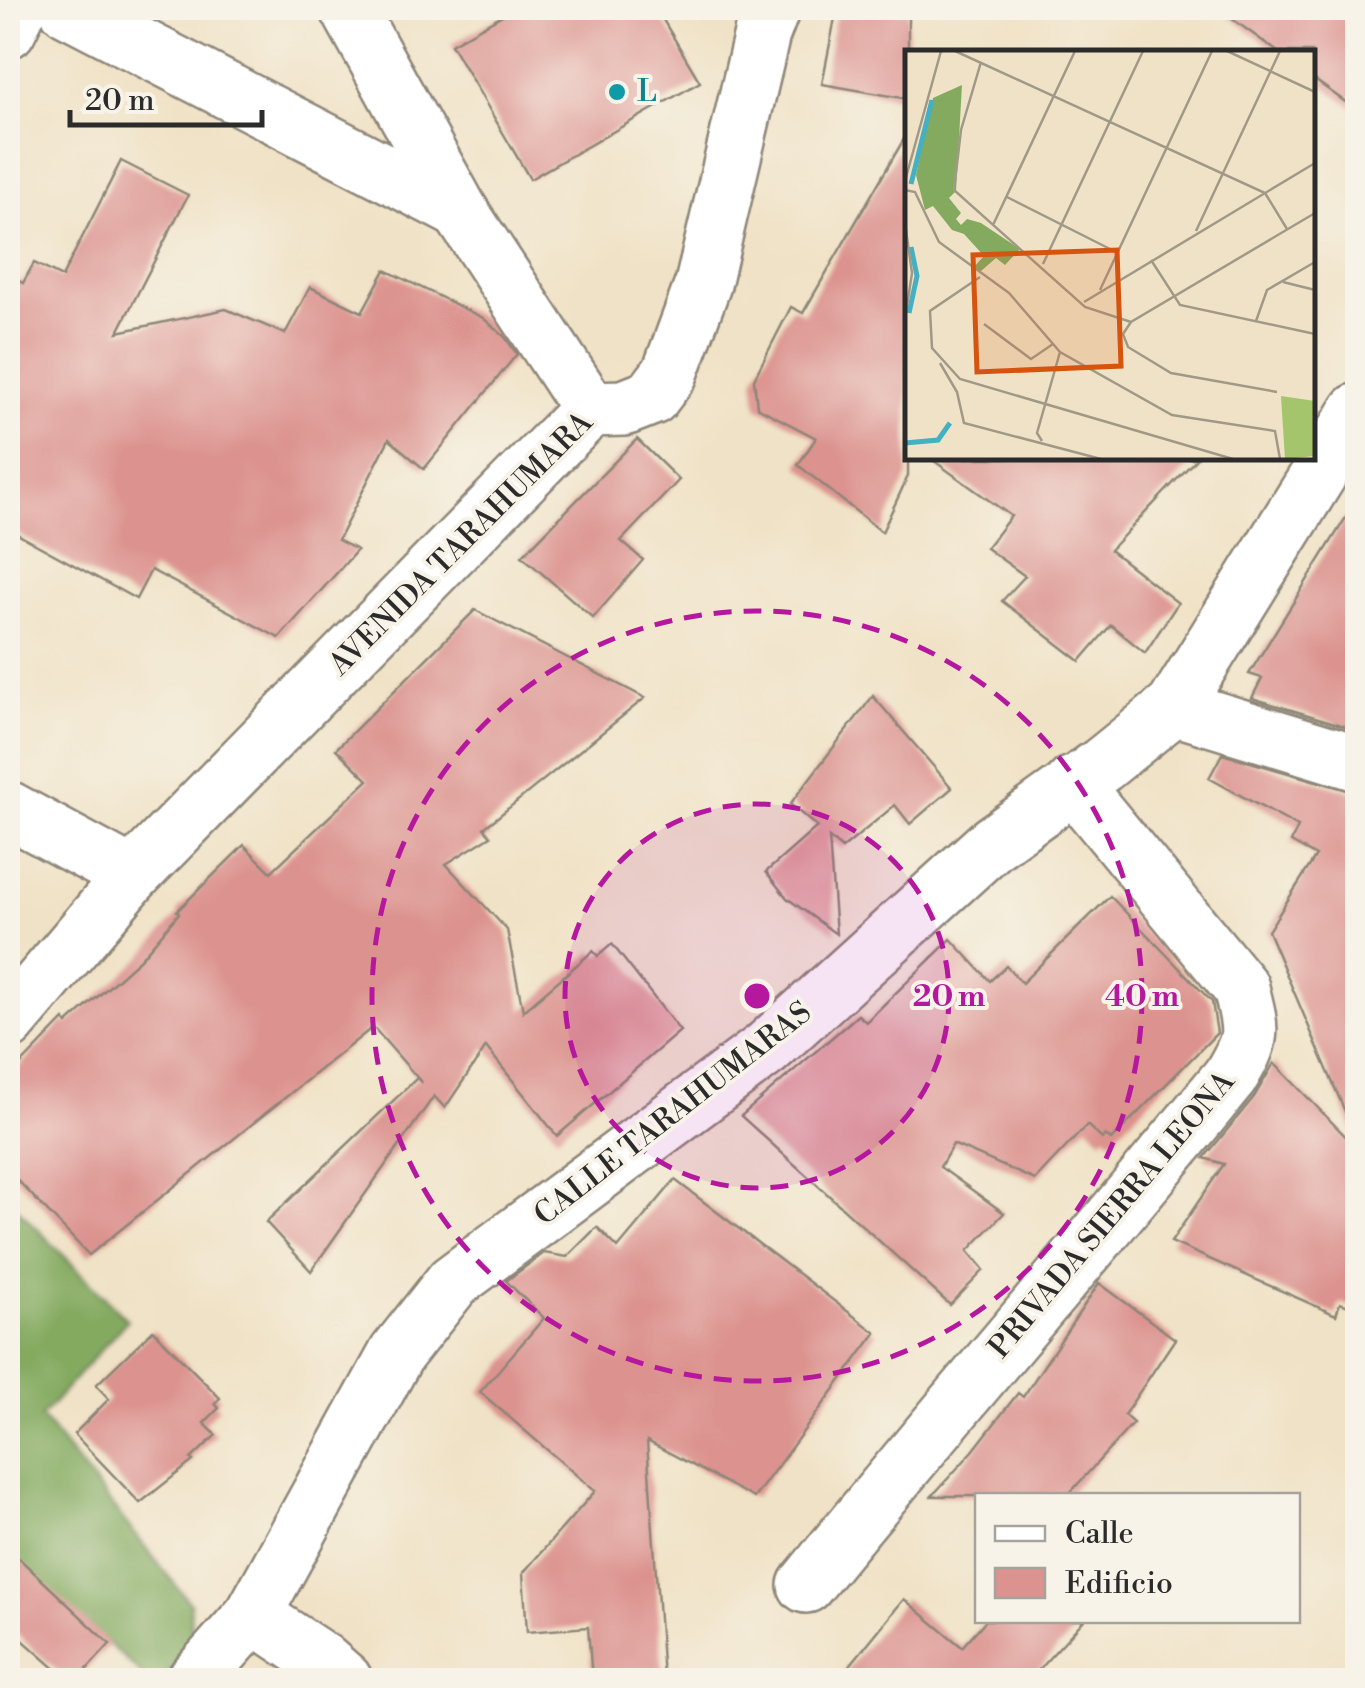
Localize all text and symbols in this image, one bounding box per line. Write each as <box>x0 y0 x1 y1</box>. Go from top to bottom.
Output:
inset map <box>905 50 1315 460</box>
scale bar <box>70 65 262 127</box>
place label: L <box>637 73 657 111</box>
marker: L <box>606 81 628 103</box>
text: 20 m <box>85 82 154 120</box>
street label: AVENIDA TARAHUMARA <box>320 403 602 685</box>
centre of rings <box>739 978 775 1014</box>
text: 20 m <box>913 978 985 1016</box>
text: 40 m <box>1105 978 1179 1016</box>
street label: CALLE TARAHUMARAS <box>527 994 819 1234</box>
street label: PRIVADA SIERRA LEONA <box>981 1063 1244 1366</box>
legend <box>975 1493 1300 1623</box>
text: Calle <box>1065 1515 1134 1553</box>
text: Edificio <box>1065 1565 1173 1603</box>

